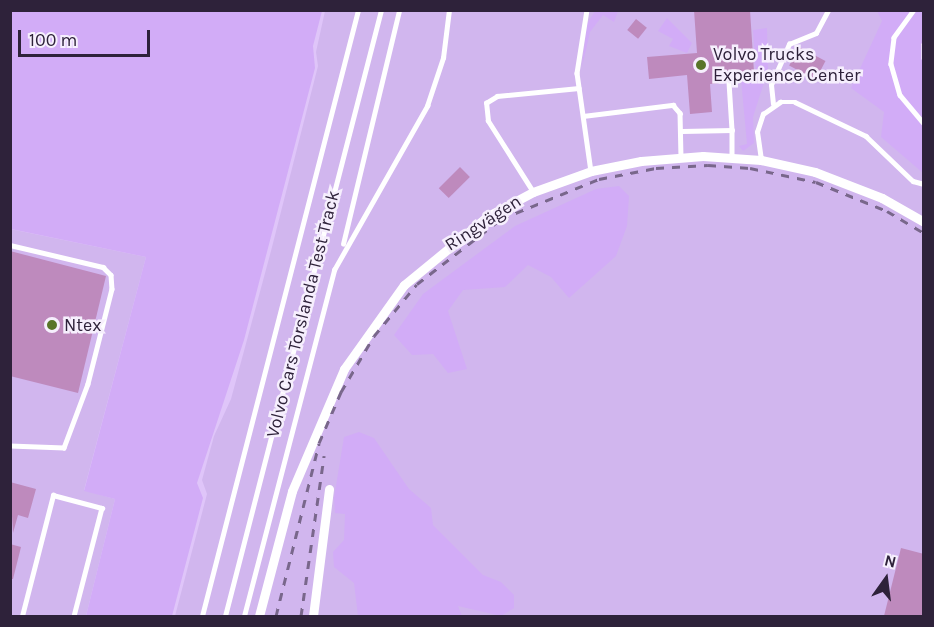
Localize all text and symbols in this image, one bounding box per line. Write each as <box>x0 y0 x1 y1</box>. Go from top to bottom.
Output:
scale bar <box>21 18 153 56</box>
text: 100 m <box>29 29 77 51</box>
place label: Volvo Trucks Experience Center <box>713 44 861 86</box>
marker: Volvo Trucks Experience Center <box>694 58 708 72</box>
street label: Volvo Cars Torslanda Test Track <box>262 188 344 440</box>
street label: Ringvägen <box>441 190 525 256</box>
place label: Ntex <box>64 314 102 336</box>
marker: Ntex <box>45 318 59 332</box>
north arrow <box>856 549 916 609</box>
text: N <box>883 550 898 572</box>

